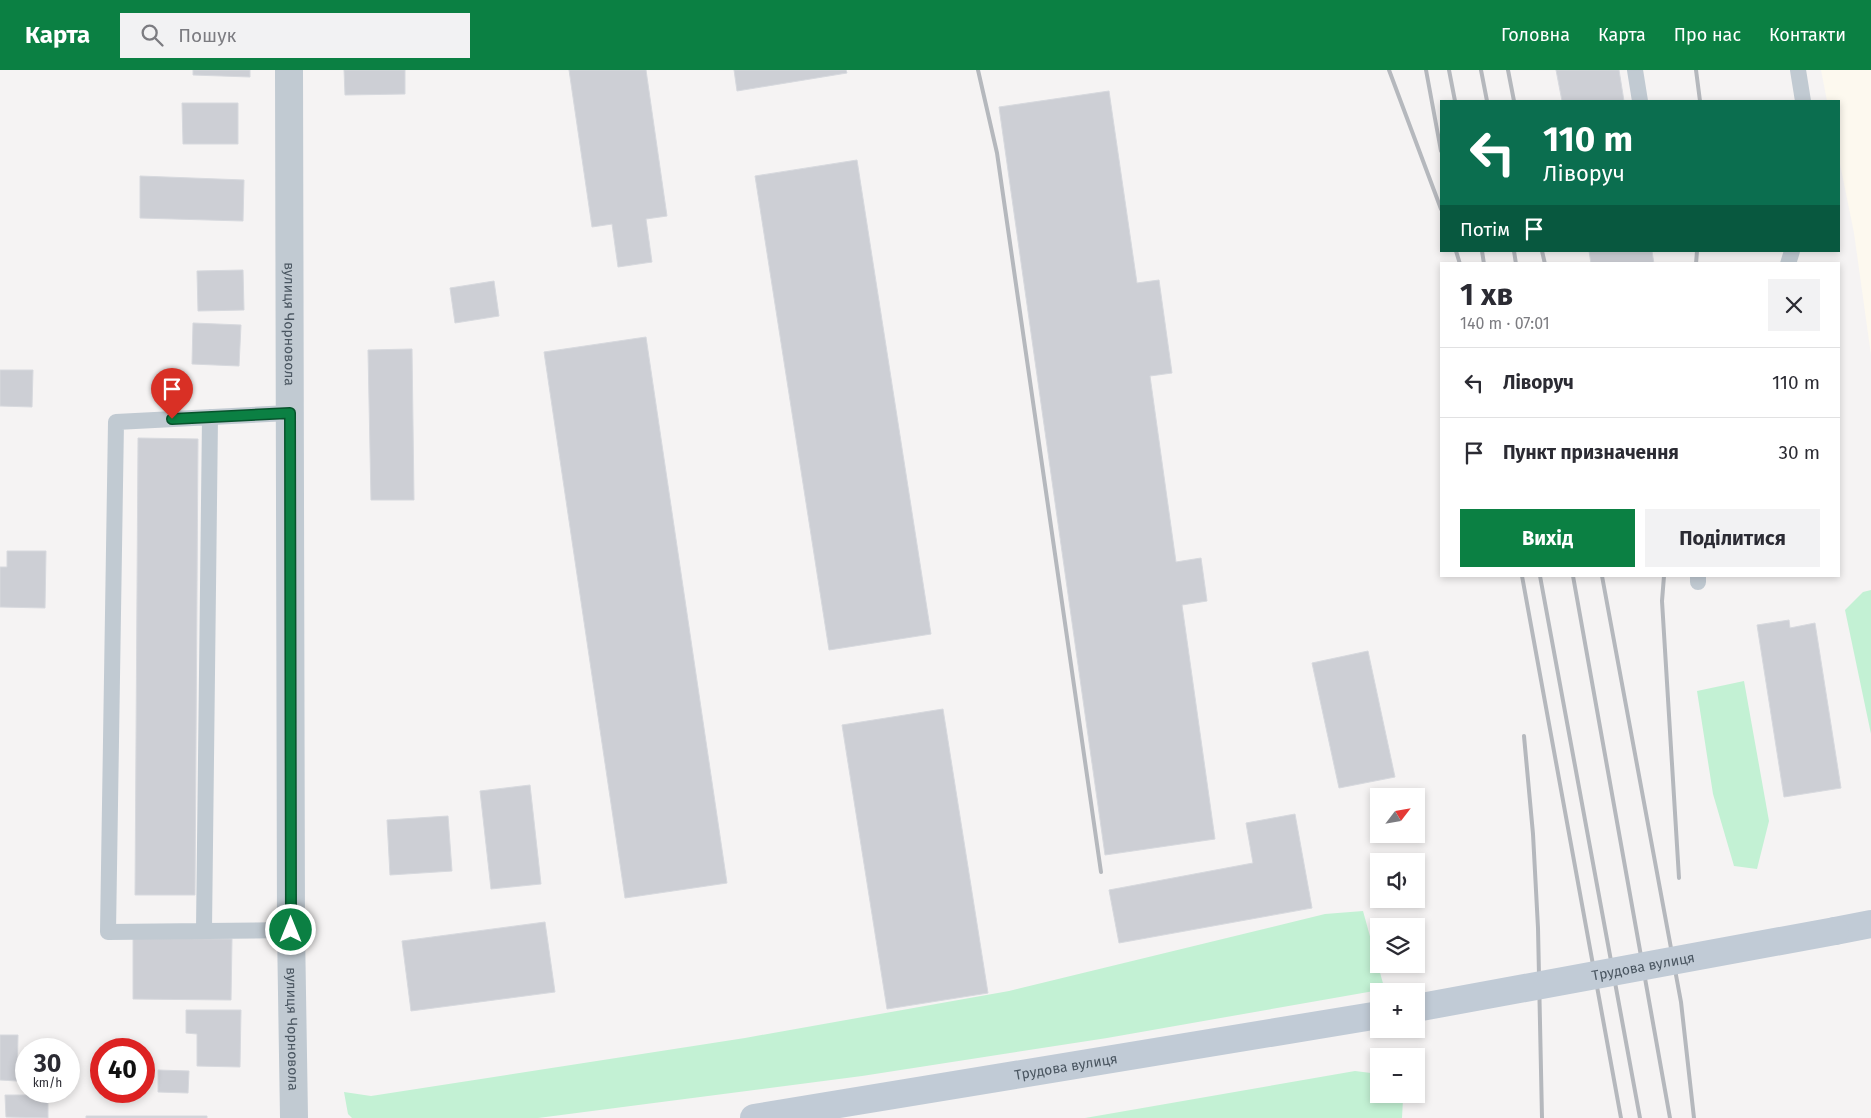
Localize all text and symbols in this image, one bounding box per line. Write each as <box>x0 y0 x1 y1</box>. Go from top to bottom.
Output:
search box <box>120 13 470 58</box>
text: Карта <box>25 21 90 49</box>
icon: search <box>138 21 166 49</box>
text: Пошук <box>178 24 236 47</box>
text: Головна <box>1501 24 1570 46</box>
text: Карта <box>1598 24 1646 46</box>
text: Про нас <box>1674 24 1741 46</box>
text: Контакти <box>1769 24 1846 46</box>
text: 110 m <box>1543 118 1633 160</box>
icon: left <box>1460 120 1525 185</box>
text: Ліворуч <box>1543 160 1625 187</box>
icon: arrive <box>1520 215 1548 243</box>
text: Потім <box>1460 218 1510 241</box>
street label: вулиця Чорновола <box>280 262 298 386</box>
text: 1 хв <box>1460 277 1513 313</box>
button: close <box>1768 279 1820 331</box>
text: 140 m · 07:01 <box>1460 314 1550 333</box>
pin <box>151 368 193 419</box>
icon: left <box>1460 369 1488 397</box>
text: Ліворуч <box>1503 371 1574 394</box>
text: 110 m <box>1772 371 1820 394</box>
icon: arrive <box>158 375 186 403</box>
icon: arrive <box>1460 439 1488 467</box>
text: Пункт призначення <box>1503 441 1679 464</box>
text: 30 m <box>1779 441 1820 464</box>
button: Вихід <box>1460 509 1635 567</box>
button: Поділитися <box>1645 509 1820 567</box>
north arrow <box>1370 788 1425 842</box>
map controls <box>1370 788 1425 1103</box>
button: sound <box>1370 853 1425 908</box>
position arrow <box>264 903 316 955</box>
button: layers <box>1370 918 1425 973</box>
street label: Трудова вулиця <box>1591 949 1696 985</box>
street label: вулиця Чорновола <box>283 967 302 1091</box>
button: + <box>1370 983 1425 1038</box>
speed limit sign: 40 <box>90 1038 155 1103</box>
button: − <box>1370 1048 1425 1103</box>
text: 30 <box>34 1049 61 1079</box>
street label: Трудова вулиця <box>1013 1050 1119 1084</box>
text: km/h <box>33 1076 62 1090</box>

